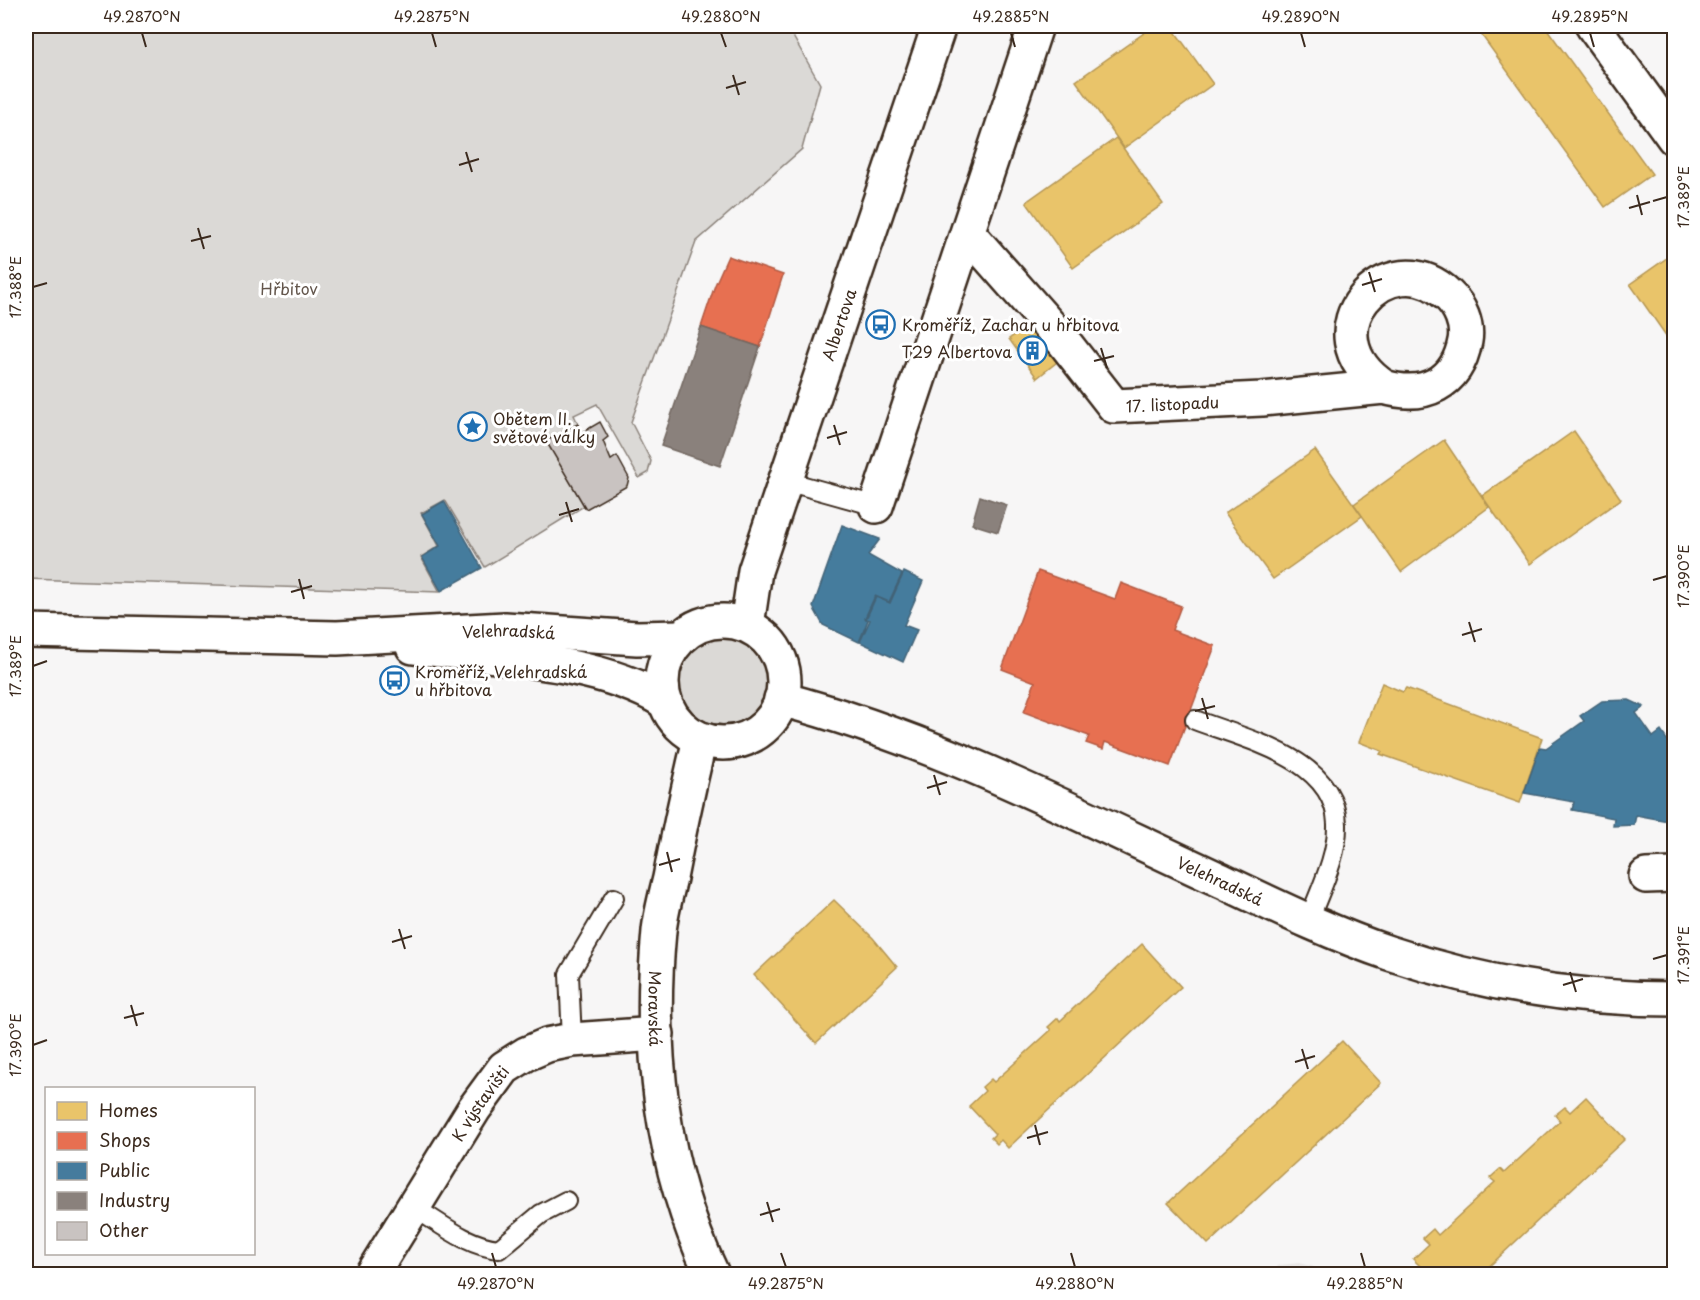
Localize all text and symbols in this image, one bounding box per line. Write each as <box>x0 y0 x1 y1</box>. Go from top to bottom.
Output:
text: 49.2870°N <box>103 4 181 27</box>
text: 49.2875°N <box>394 4 470 27</box>
text: 49.2880°N <box>681 4 761 27</box>
text: 49.2885°N <box>973 4 1050 27</box>
text: 49.2890°N <box>1262 4 1340 27</box>
text: 49.2895°N <box>1552 4 1628 27</box>
text: 17.389°E <box>1671 166 1694 228</box>
text: 17.388°E <box>3 256 26 318</box>
park label: Hřbitov <box>260 276 318 300</box>
street label: Albertova <box>815 285 862 363</box>
bus stop icon: Kroměříž, Zachar u hřbitova <box>865 308 897 340</box>
place label: Kroměříž, Zachar u hřbitova <box>902 312 1119 336</box>
building icon: T29 Albertova <box>1017 335 1049 367</box>
place label: T29 Albertova <box>902 339 1012 363</box>
street label: 17. listopadu <box>1125 389 1220 417</box>
place label: Obětem II. světové války <box>493 406 595 448</box>
place icon: Obětem II. světové války <box>456 411 488 443</box>
text: 17.390°E <box>1671 544 1694 608</box>
street label: Velehradská <box>461 617 556 644</box>
text: 17.389°E <box>3 635 26 697</box>
place label: Kroměříž, Velehradská u hřbitova <box>415 659 587 701</box>
bus stop icon: Kroměříž, Velehradská u hřbitova <box>378 664 410 696</box>
street label: Velehradská <box>1173 850 1267 911</box>
text: 17.391°E <box>1671 926 1694 984</box>
street label: Moravská <box>643 970 668 1047</box>
text: 17.390°E <box>3 1013 26 1077</box>
street label: K výstavišti <box>445 1060 514 1146</box>
legend <box>45 1087 255 1255</box>
text: Homes <box>99 1096 157 1123</box>
text: Shops <box>99 1126 150 1153</box>
text: Public <box>99 1156 150 1183</box>
text: Industry <box>99 1186 170 1213</box>
text: Other <box>99 1216 149 1243</box>
text: 49.2870°N <box>457 1271 535 1294</box>
text: 49.2875°N <box>748 1271 824 1294</box>
text: 49.2880°N <box>1035 1271 1115 1294</box>
text: 49.2885°N <box>1327 1271 1404 1294</box>

